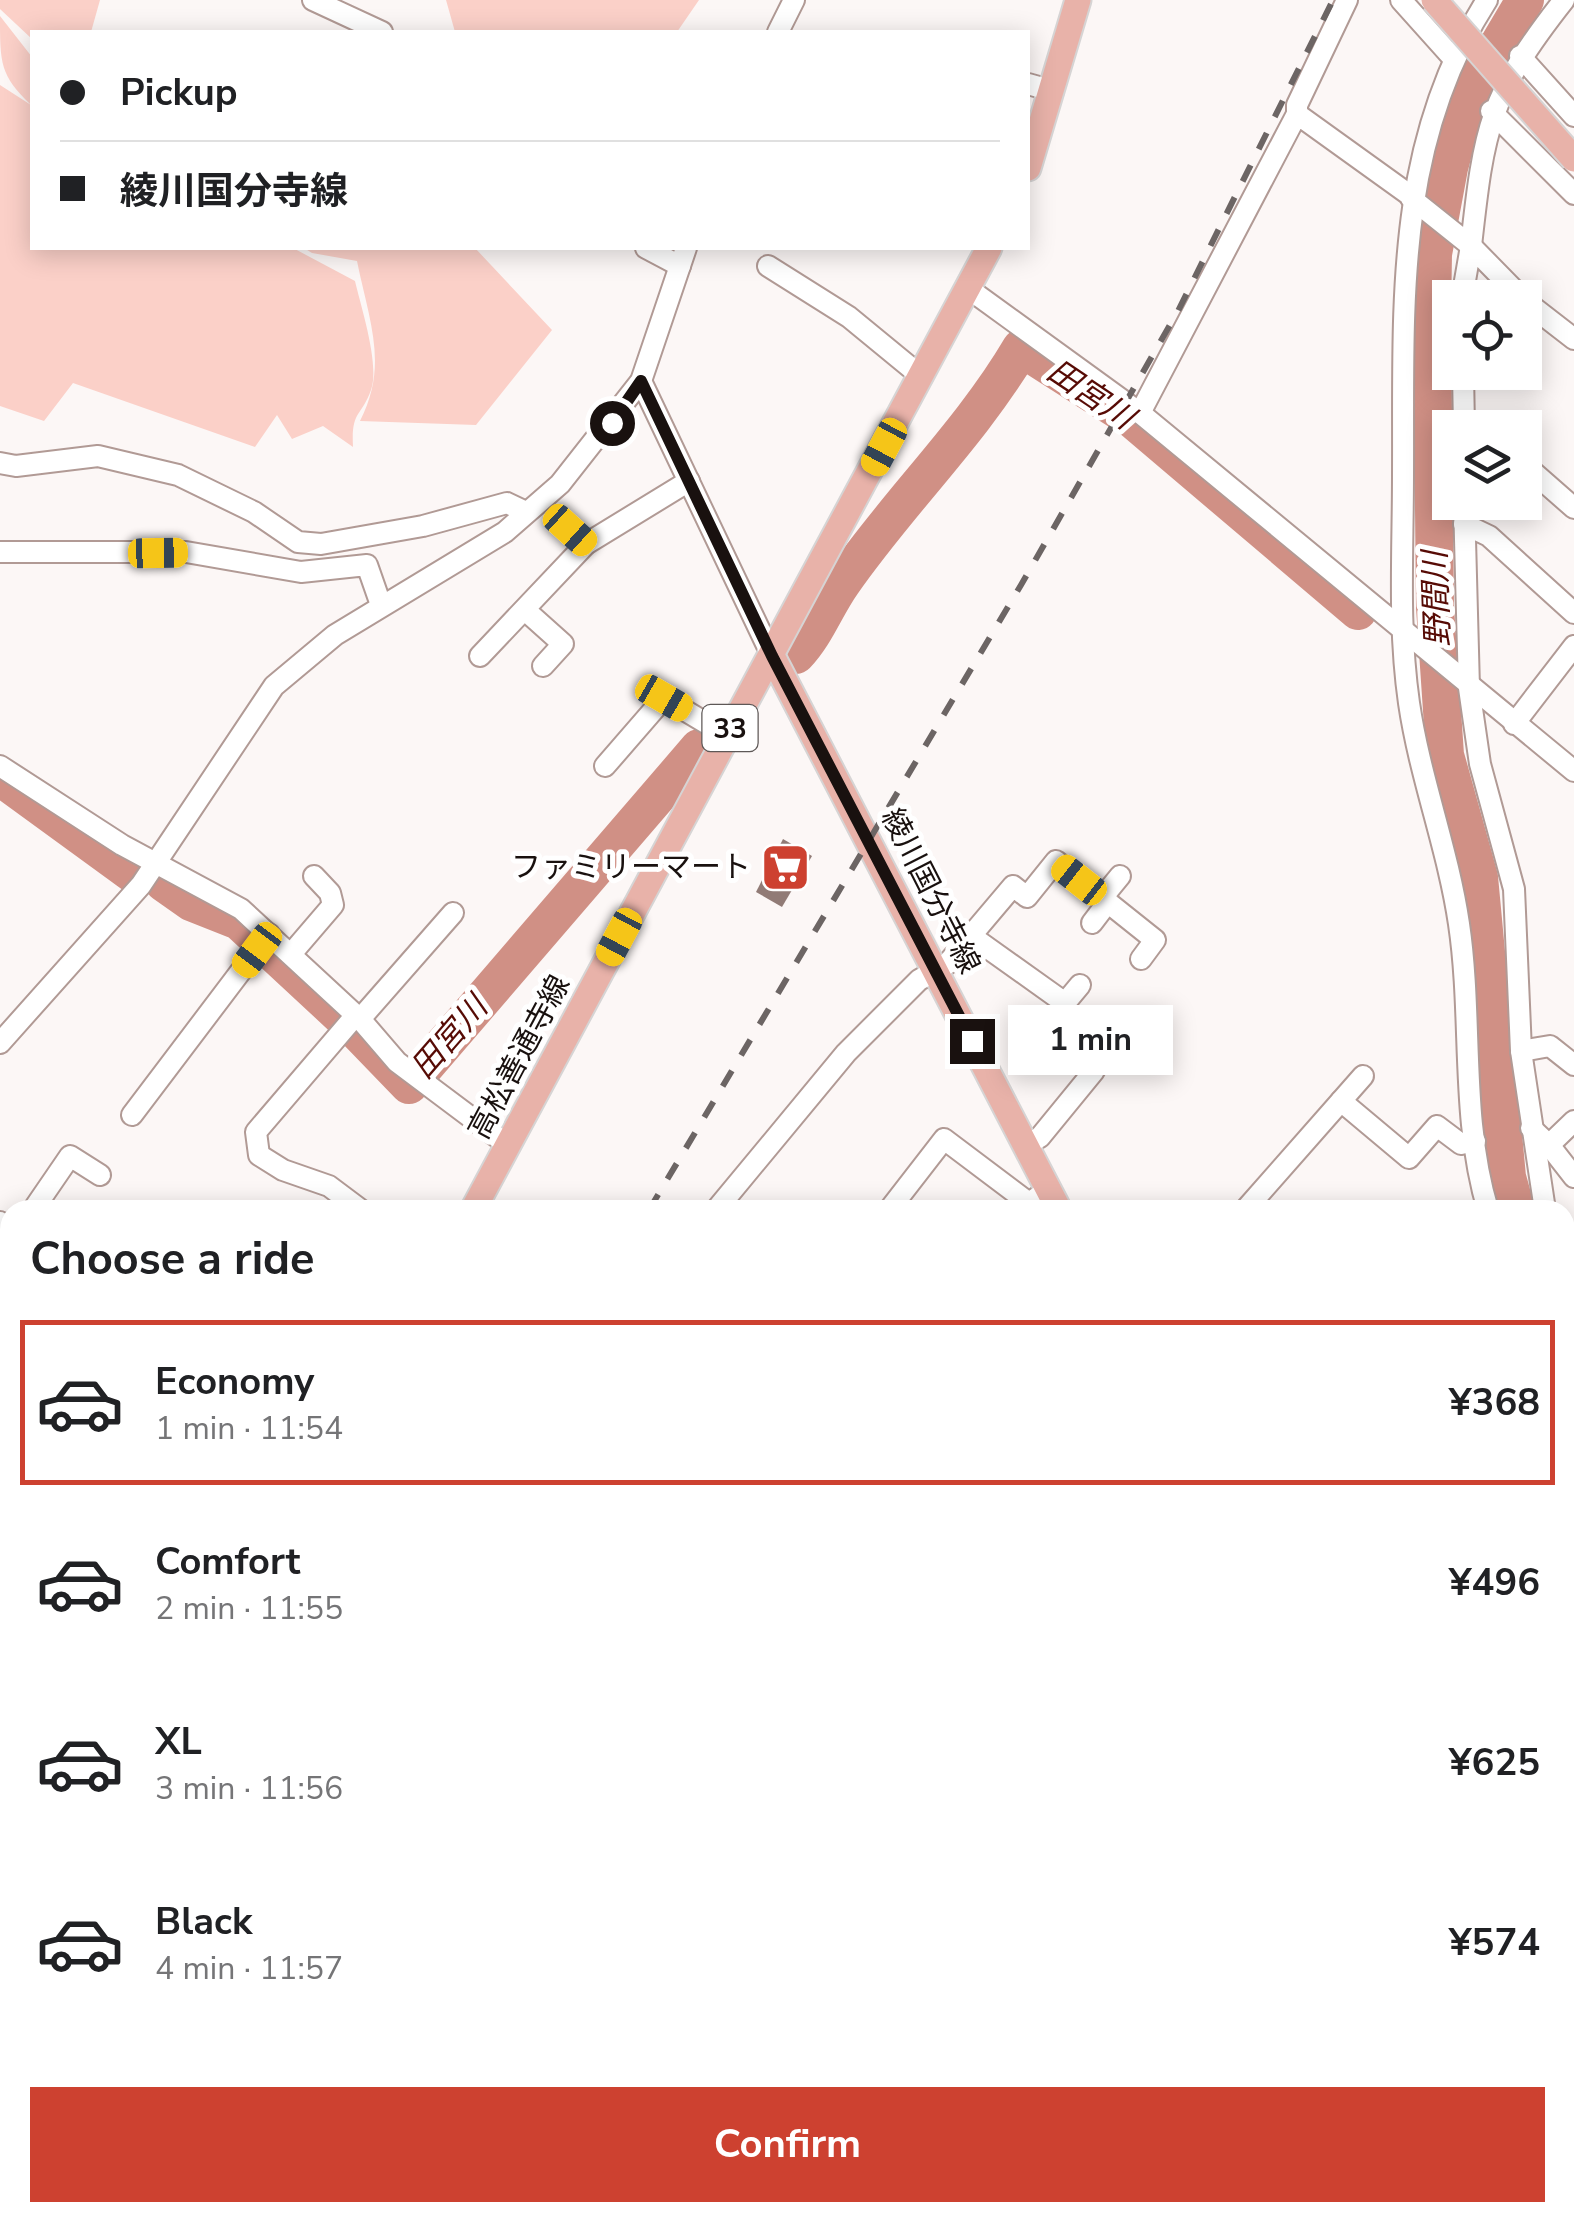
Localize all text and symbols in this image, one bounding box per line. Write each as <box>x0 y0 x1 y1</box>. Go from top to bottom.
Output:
text: Pickup <box>120 67 238 118</box>
text: 綾川国分寺線 <box>120 166 348 217</box>
map controls <box>1432 280 1542 520</box>
button: locate <box>1432 280 1542 390</box>
water label: 田宮川 <box>1039 350 1145 441</box>
route start <box>590 401 635 446</box>
button: layers <box>1432 410 1542 520</box>
car <box>857 413 911 481</box>
car <box>538 499 602 561</box>
car <box>128 537 188 569</box>
water label: 野間川 <box>1413 547 1460 648</box>
car <box>631 670 697 726</box>
road number: 33 <box>702 705 758 751</box>
street label: 綾川国分寺線 <box>871 802 990 981</box>
supermarket icon: ファミリーマート <box>760 841 812 893</box>
place label: ファミリーマート <box>511 847 751 888</box>
car <box>1046 850 1112 910</box>
car <box>592 903 646 971</box>
car <box>227 917 287 983</box>
street label: 高松善通寺線 <box>459 968 580 1146</box>
water label: 田宮川 <box>402 985 499 1088</box>
callout: 1 min <box>1007 1006 1172 1076</box>
text: 1 min <box>1049 1018 1132 1061</box>
route end <box>950 1019 995 1064</box>
text: Choose a ride <box>30 1229 315 1290</box>
text: Economy <box>155 1356 314 1407</box>
icon: car <box>35 1358 125 1448</box>
text: ¥368 <box>1449 1377 1540 1428</box>
text: 1 min · 11:54 <box>155 1407 343 1450</box>
text: Comfort <box>155 1536 300 1587</box>
icon: car <box>35 1538 125 1628</box>
text: ¥496 <box>1449 1557 1540 1608</box>
text: 2 min · 11:55 <box>155 1587 343 1630</box>
text: XL <box>155 1716 202 1767</box>
icon: car <box>35 1718 125 1808</box>
text: ¥625 <box>1449 1737 1540 1788</box>
text: 3 min · 11:56 <box>155 1767 343 1810</box>
text: Black <box>155 1896 252 1947</box>
icon: car <box>35 1898 125 1988</box>
text: ¥574 <box>1449 1917 1540 1968</box>
text: 4 min · 11:57 <box>155 1947 343 1990</box>
button: Confirm <box>30 2087 1545 2202</box>

